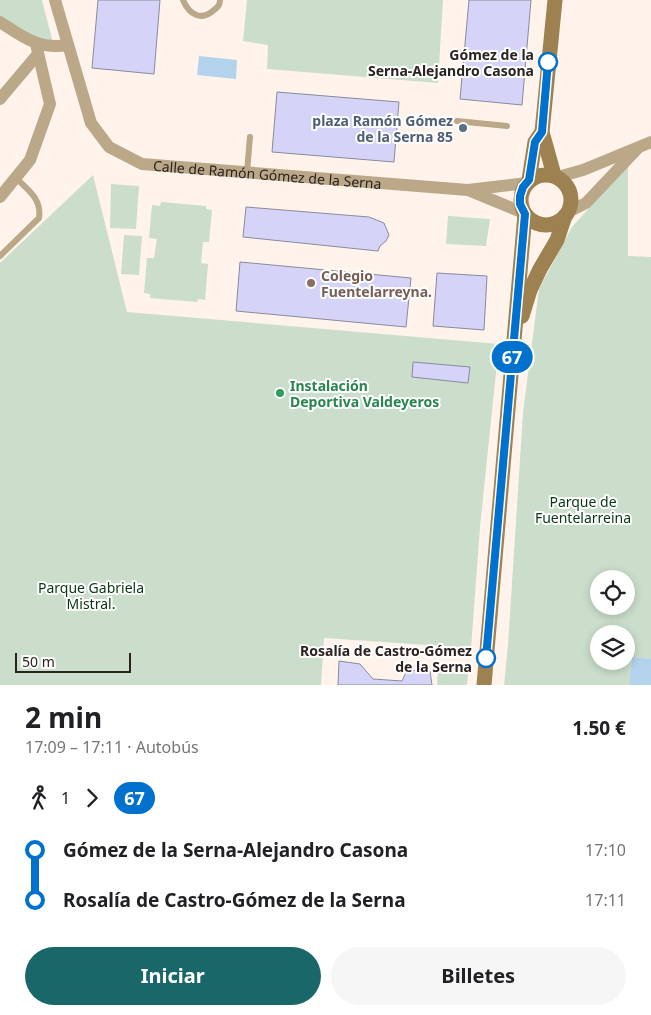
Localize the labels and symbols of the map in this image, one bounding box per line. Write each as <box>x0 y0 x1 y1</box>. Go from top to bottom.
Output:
place label: Gómez de la Serna-Alejandro Casona <box>368 45 534 80</box>
marker: Gómez de la Serna-Alejandro Casona <box>538 52 558 72</box>
place label: plaza Ramón Gómez de la Serna 85 <box>312 111 453 146</box>
marker: plaza Ramón Gómez de la Serna 85 <box>457 122 469 134</box>
street label: Calle de Ramón Gómez de la Serna <box>152 155 382 193</box>
place label: Colegio Fuentelarreyna. <box>321 266 432 301</box>
marker: Colegio Fuentelarreyna. <box>305 277 317 289</box>
line badge: 67 <box>490 341 534 373</box>
place label: Instalación Deportiva Valdeyeros <box>290 376 439 411</box>
marker: Instalación Deportiva Valdeyeros <box>274 387 286 399</box>
park label: Parque de Fuentelarreina <box>535 492 631 527</box>
park label: Parque Gabriela Mistral. <box>38 578 144 613</box>
place label: Rosalía de Castro-Gómez de la Serna <box>300 641 472 676</box>
marker: Rosalía de Castro-Gómez de la Serna <box>476 648 496 668</box>
scale bar <box>15 650 131 673</box>

